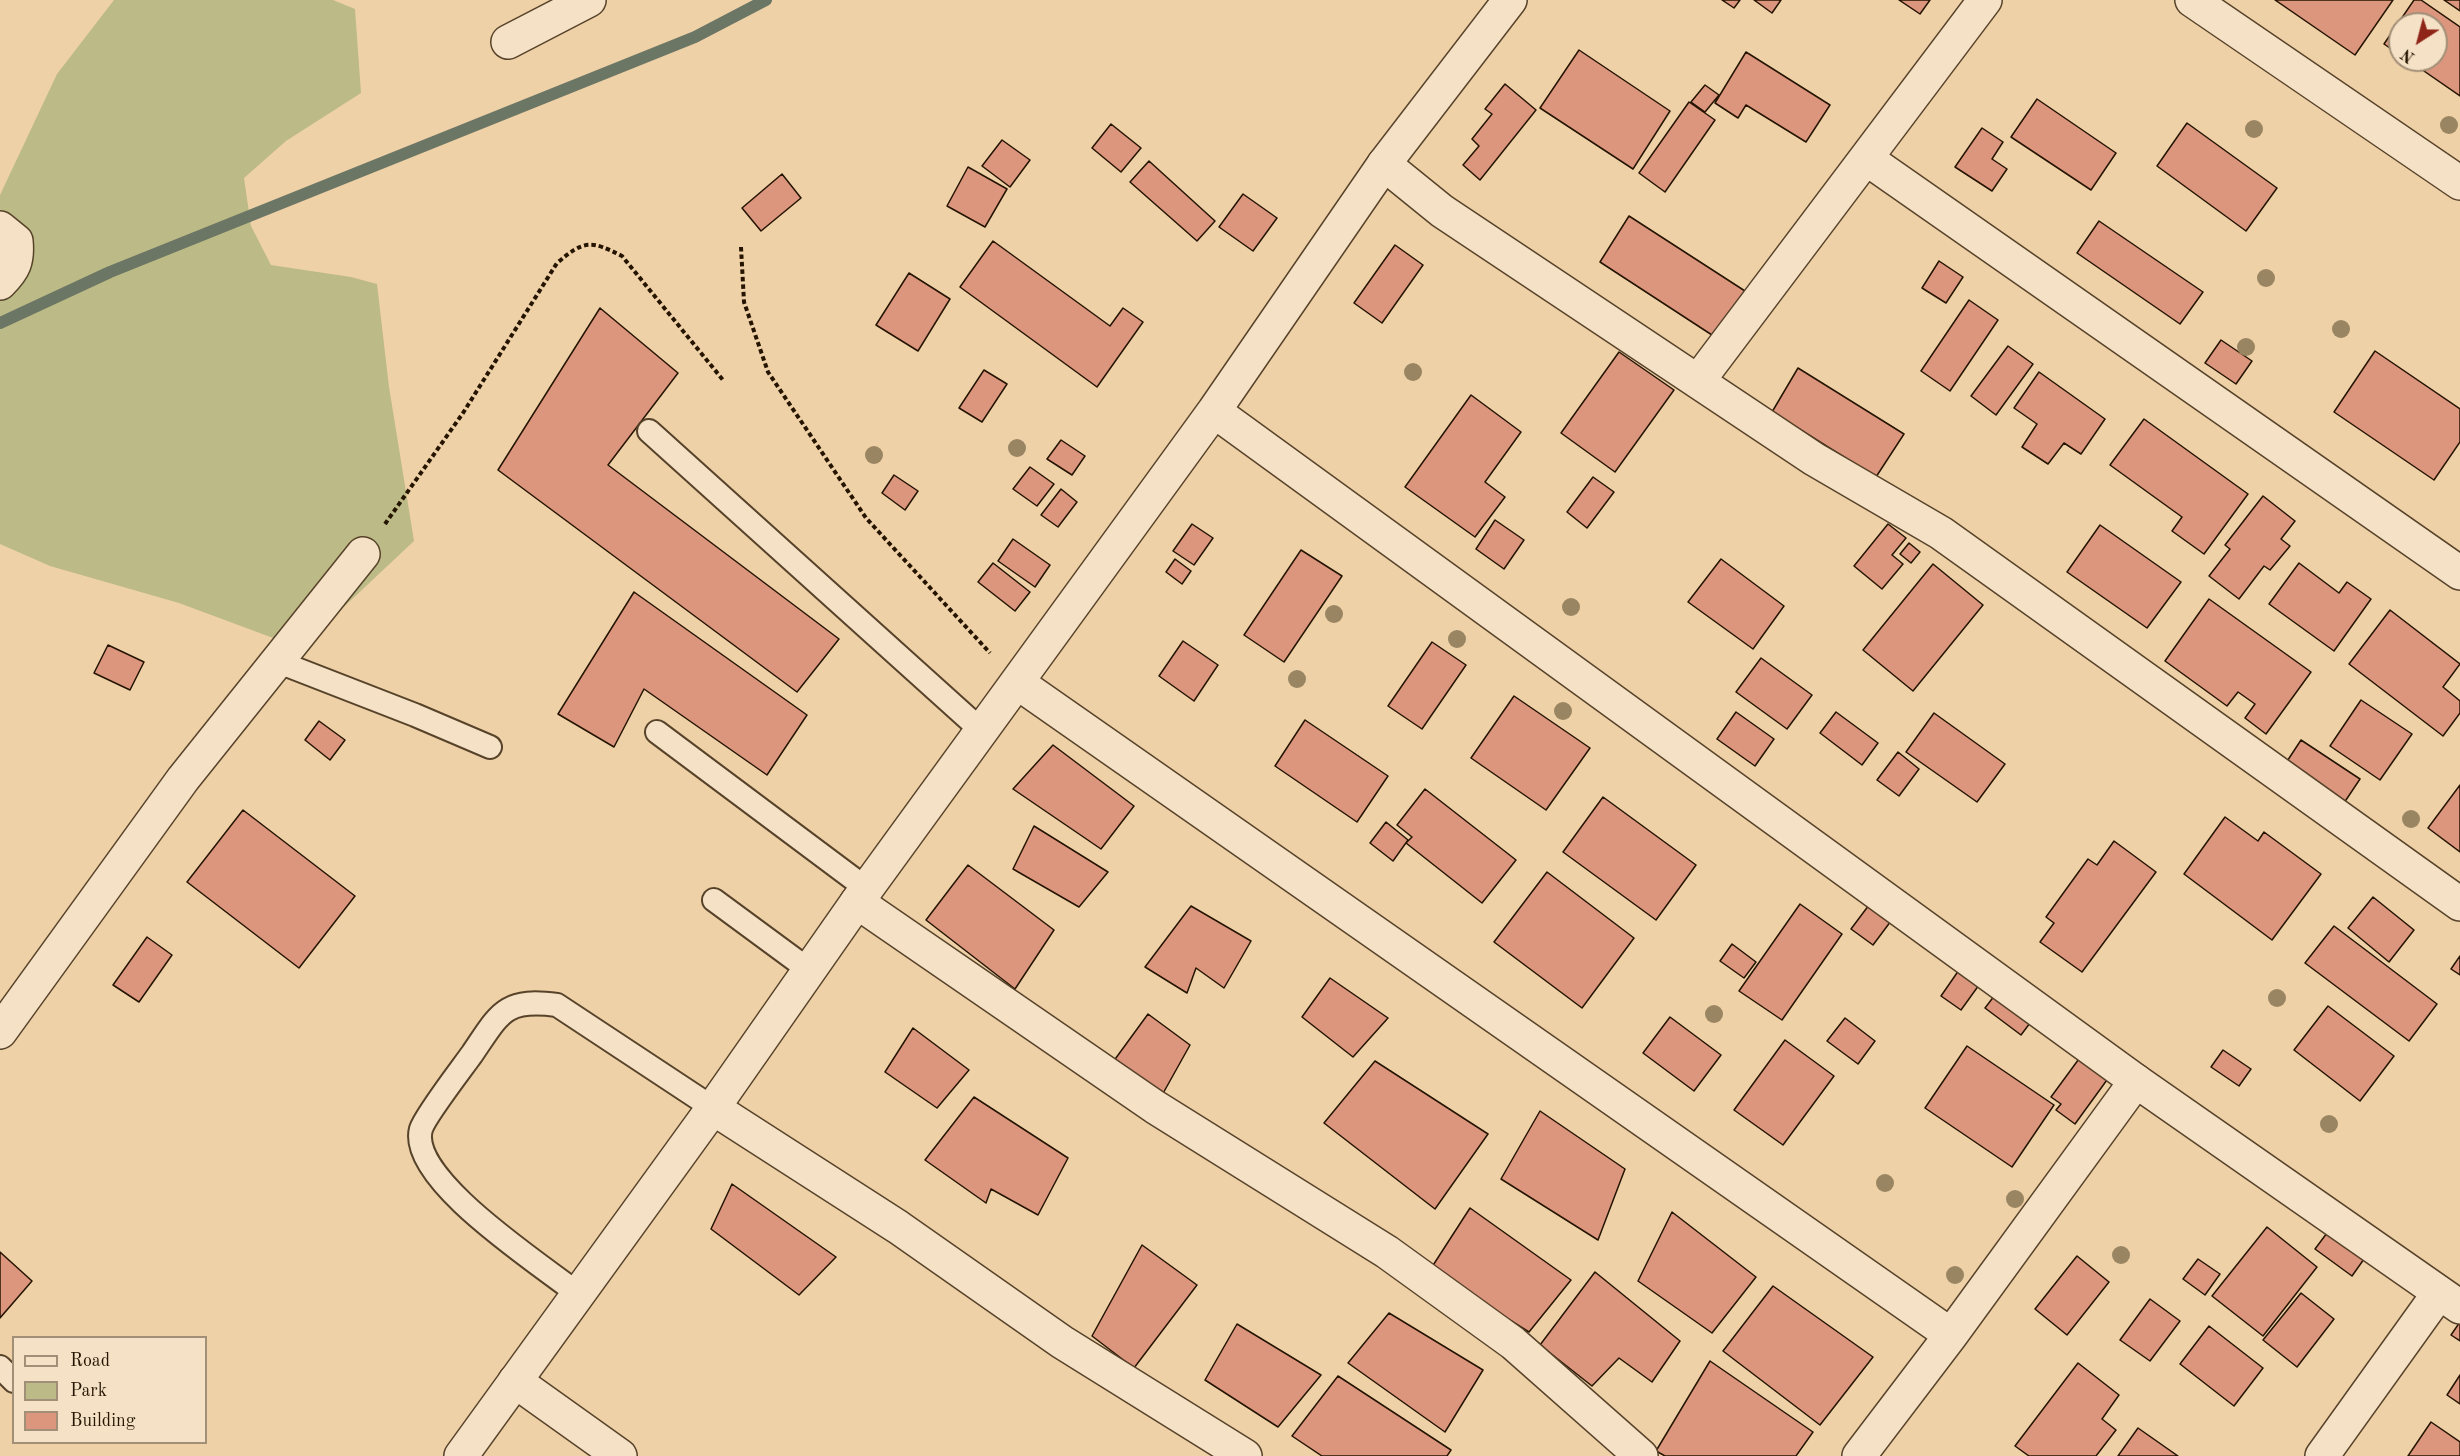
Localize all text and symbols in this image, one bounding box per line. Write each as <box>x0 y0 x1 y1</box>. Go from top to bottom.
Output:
north arrow <box>2388 12 2448 72</box>
text: N <box>2399 45 2418 65</box>
legend <box>12 1336 207 1444</box>
text: Road <box>70 1352 110 1370</box>
text: Park <box>70 1382 107 1400</box>
text: Building <box>70 1412 135 1430</box>

